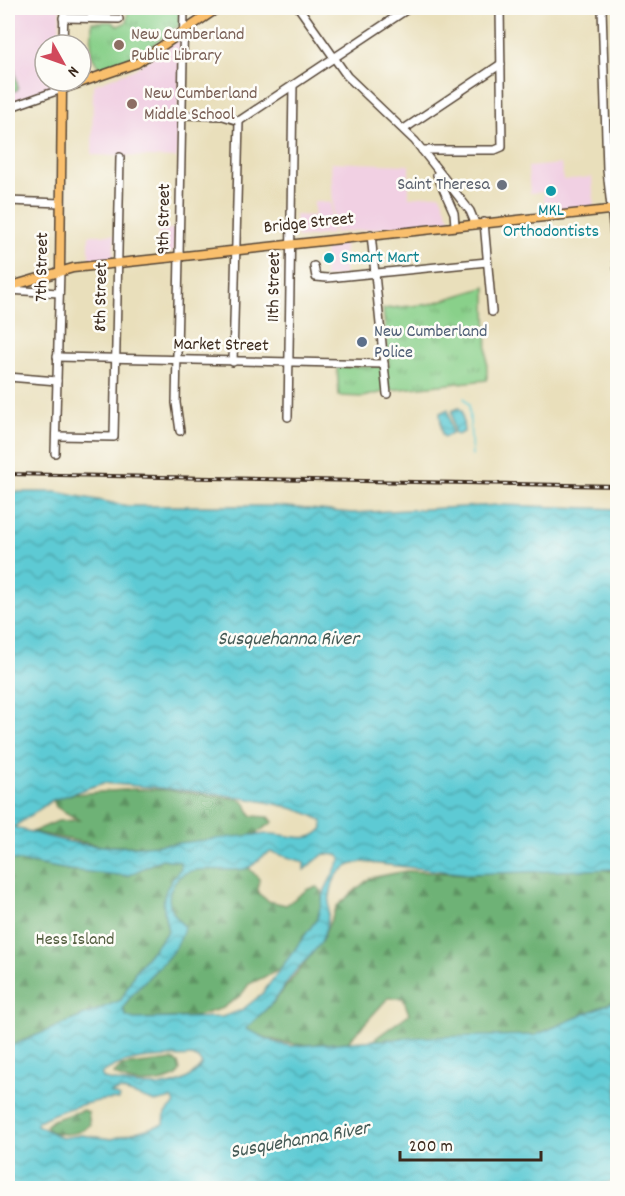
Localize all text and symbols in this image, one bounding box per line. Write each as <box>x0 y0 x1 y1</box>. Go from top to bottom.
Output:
place label: New Cumberland Public Library <box>131 23 244 69</box>
north arrow <box>33 33 93 93</box>
marker: New Cumberland Public Library <box>112 38 126 52</box>
text: N <box>61 61 84 82</box>
place label: New Cumberland Middle School <box>144 82 257 128</box>
marker: New Cumberland Middle School <box>125 97 139 111</box>
place label: Saint Theresa <box>397 173 491 198</box>
marker: Saint Theresa <box>495 178 509 192</box>
street label: 9th Street <box>152 183 178 255</box>
marker: MKL Orthodontists <box>544 184 558 198</box>
place label: MKL Orthodontists <box>503 199 599 245</box>
street label: Bridge Street <box>263 207 356 241</box>
street label: 7th Street <box>30 232 56 302</box>
place label: Smart Mart <box>341 246 420 271</box>
street label: 11th Street <box>262 251 288 323</box>
marker: Smart Mart <box>322 251 336 265</box>
street label: 8th Street <box>89 261 115 332</box>
place label: New Cumberland Police <box>374 320 487 366</box>
street label: Market Street <box>173 333 269 359</box>
marker: New Cumberland Police <box>355 335 369 349</box>
water label: Susquehanna River <box>217 626 361 654</box>
park label: Hess Island <box>35 928 115 953</box>
water label: Susquehanna River <box>228 1115 374 1167</box>
scale bar <box>400 1124 541 1162</box>
text: 200 m <box>409 1135 453 1160</box>

